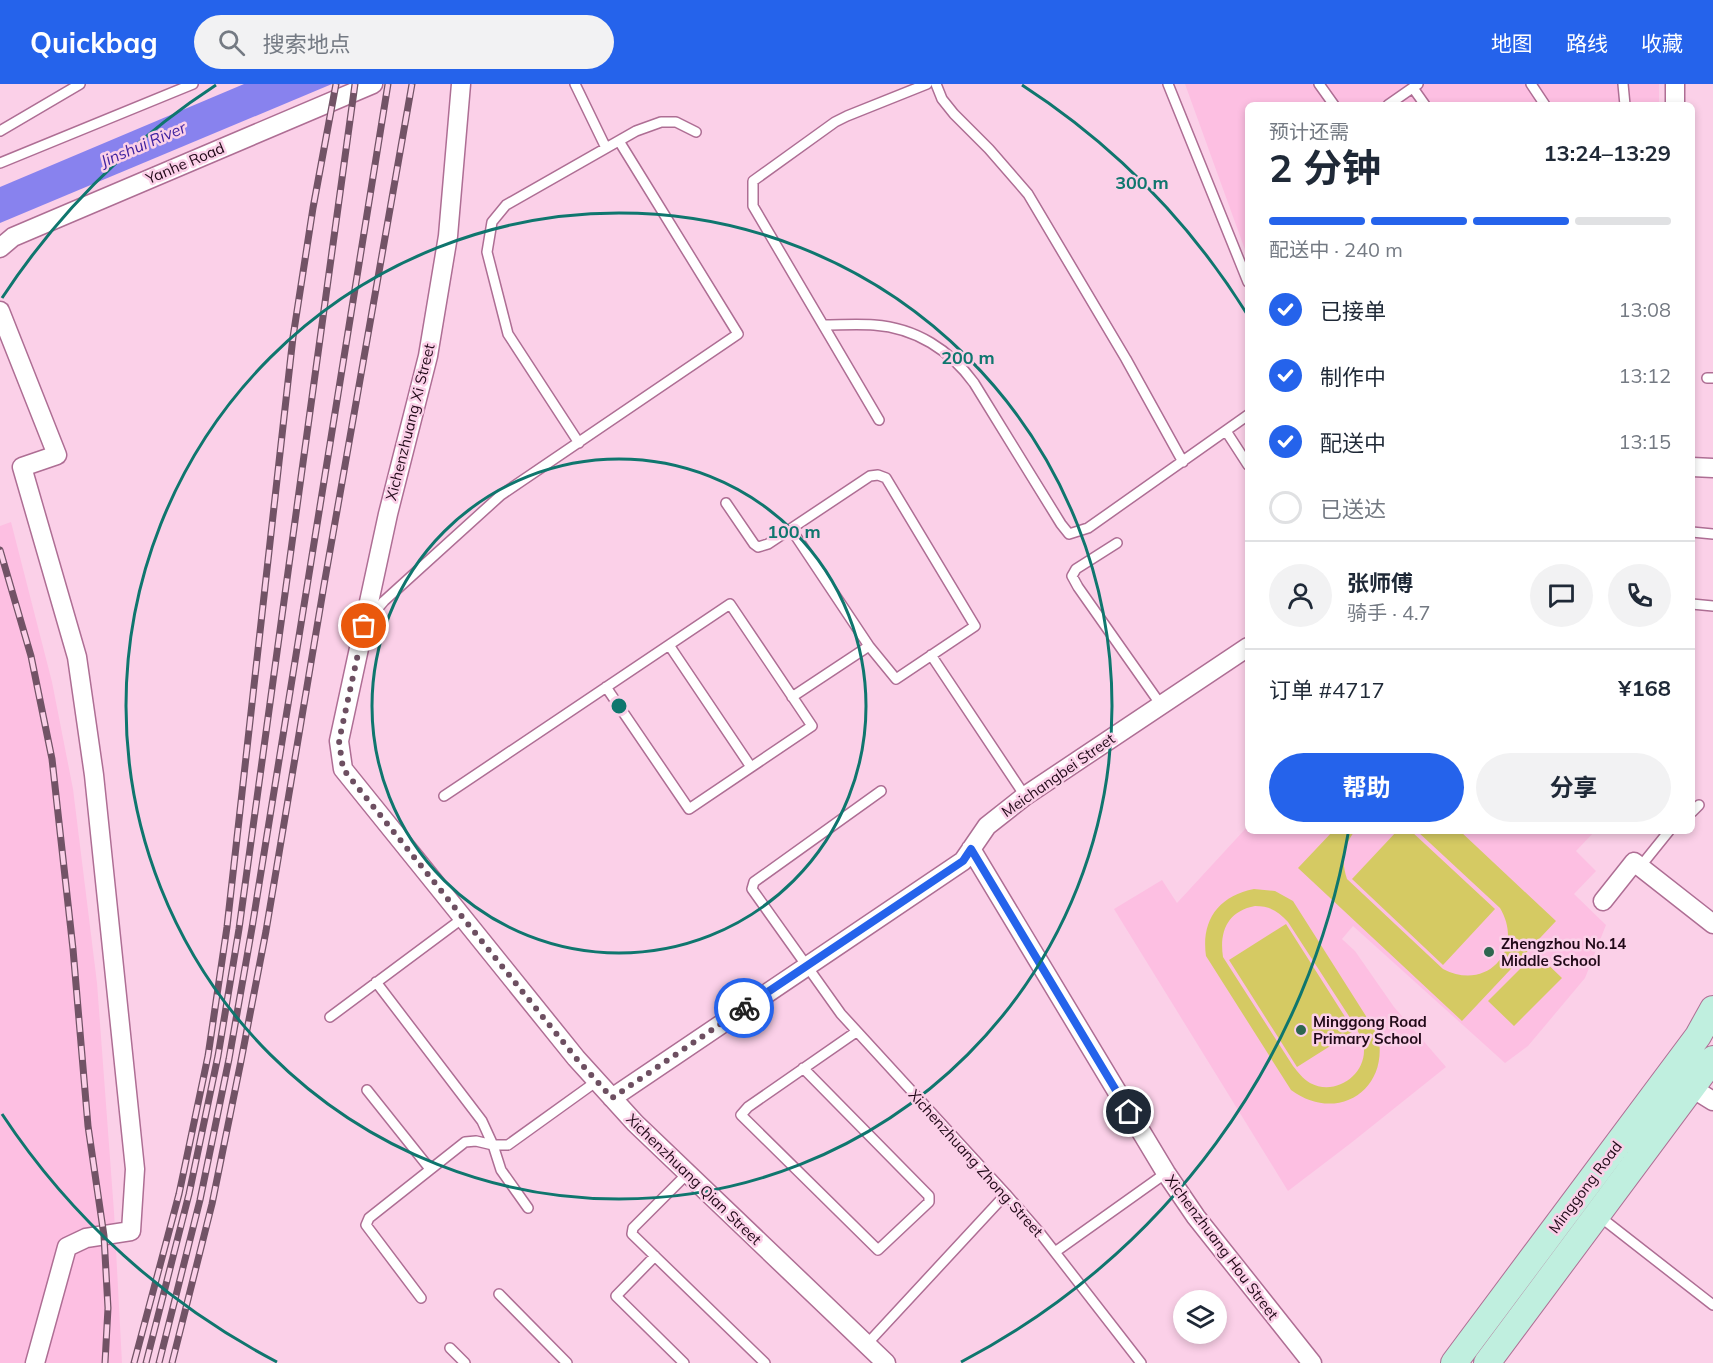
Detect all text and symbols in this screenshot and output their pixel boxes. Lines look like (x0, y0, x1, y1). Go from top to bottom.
search box (194, 15, 614, 69)
text: Quickbag (30, 25, 158, 60)
icon: search (215, 26, 248, 59)
text: 搜索地点 (263, 30, 351, 58)
text: 地图 (1491, 30, 1533, 56)
text: 路线 (1566, 30, 1608, 56)
text: 收藏 (1641, 30, 1683, 56)
water label: Jinshui River (95, 117, 190, 172)
text: 预计还需 (1269, 119, 1349, 144)
street label: Yanhe Road (142, 138, 227, 188)
text: 13:24–13:29 (1543, 139, 1671, 167)
text: 2 分钟 (1269, 143, 1381, 192)
text: 300 m (1115, 171, 1169, 194)
text: 配送中 · 240 m (1269, 237, 1403, 262)
icon: check (1269, 293, 1302, 326)
text: 已接单 (1320, 297, 1386, 325)
text: 13:08 (1618, 297, 1671, 322)
street label: Xichenzhuang Xi Street (381, 341, 439, 503)
text: 200 m (941, 346, 995, 369)
icon: check (1269, 359, 1302, 392)
text: 制作中 (1320, 363, 1386, 391)
text: 13:12 (1618, 363, 1671, 388)
icon: check (1269, 425, 1302, 458)
text: 配送中 (1320, 429, 1386, 457)
text: 13:15 (1618, 429, 1671, 454)
text: 已送达 (1320, 495, 1386, 523)
text: 100 m (767, 520, 821, 543)
button: person (1269, 564, 1332, 627)
button: chat (1530, 564, 1593, 627)
button: phone (1608, 564, 1671, 627)
text: 张师傅 (1347, 569, 1413, 597)
pin (338, 600, 389, 651)
text: 骑手 · 4.7 (1347, 600, 1431, 625)
icon: bag (347, 609, 380, 642)
text: ¥168 (1618, 674, 1671, 702)
text: 订单 #4717 (1269, 676, 1385, 704)
centre of rings (609, 696, 629, 716)
street label: Meichangbei Street (998, 729, 1118, 821)
button: 帮助 (1269, 753, 1464, 822)
button: 分享 (1476, 753, 1671, 822)
place label: Zhengzhou No.14 Middle School (1501, 934, 1626, 970)
marker: Zhengzhou No.14 Middle School (1482, 945, 1496, 959)
courier (714, 978, 774, 1038)
icon: bike (728, 992, 761, 1025)
place label: Minggong Road Primary School (1313, 1012, 1427, 1048)
marker: Minggong Road Primary School (1294, 1023, 1308, 1037)
street label: Xichenzhuang Zhong Street (905, 1085, 1047, 1241)
pin (1103, 1086, 1154, 1137)
icon: home (1112, 1095, 1145, 1128)
street label: Xichenzhuang Qian Street (622, 1109, 766, 1249)
street label: Minggong Road (1544, 1137, 1626, 1237)
street label: Xichenzhuang Hou Street (1161, 1171, 1283, 1323)
map controls (1173, 1290, 1227, 1344)
button: layers (1173, 1290, 1227, 1344)

